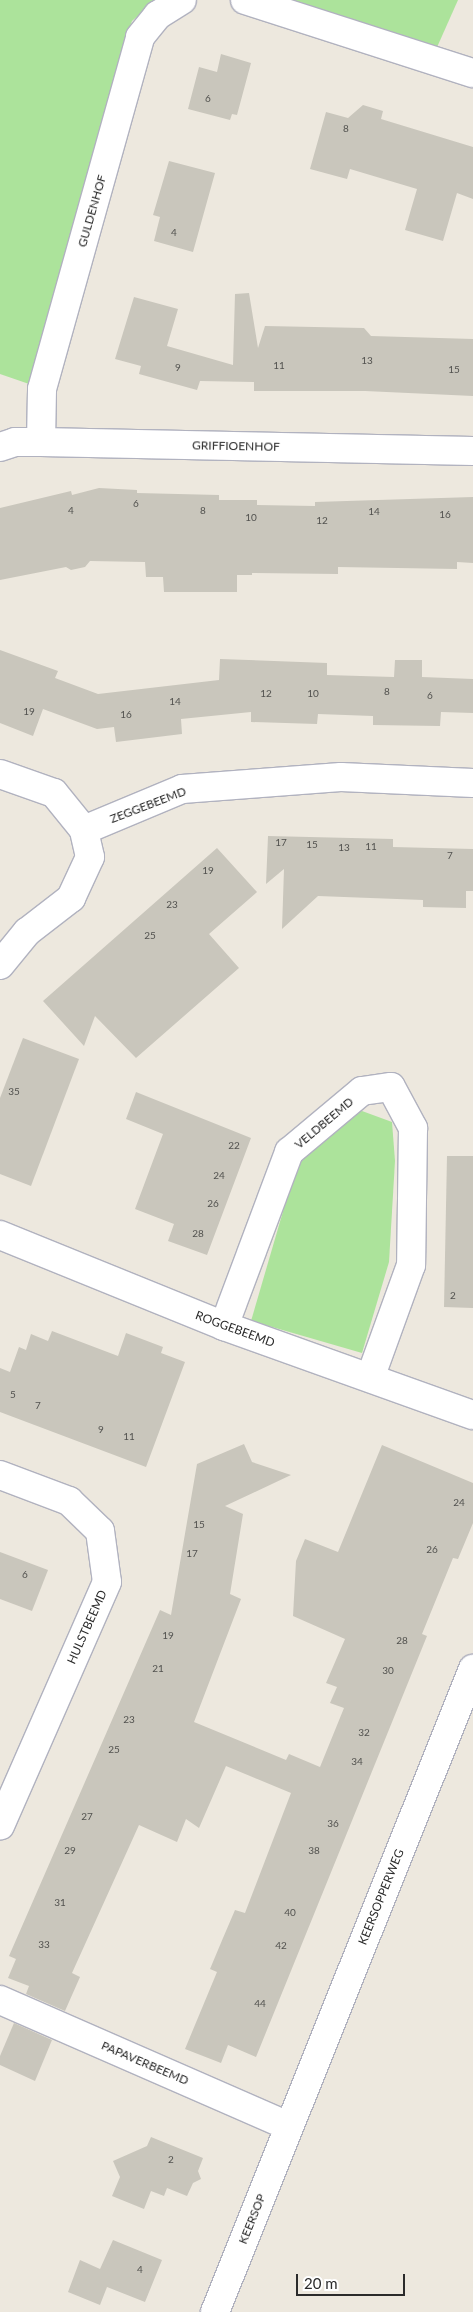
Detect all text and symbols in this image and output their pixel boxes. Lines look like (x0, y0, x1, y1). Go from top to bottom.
house number: 6 (205, 93, 211, 105)
house number: 8 (343, 123, 349, 135)
street label: GULDENHOF (75, 173, 109, 249)
house number: 4 (171, 227, 177, 239)
house number: 13 (361, 355, 373, 367)
house number: 11 (273, 360, 285, 372)
house number: 9 (175, 362, 181, 374)
house number: 15 (448, 364, 460, 376)
street label: GRIFFIOENHOF (192, 438, 280, 454)
house number: 6 (133, 498, 139, 510)
house number: 4 (68, 505, 74, 517)
house number: 8 (200, 505, 206, 517)
house number: 14 (368, 506, 380, 518)
house number: 16 (439, 509, 451, 521)
house number: 10 (245, 512, 257, 524)
house number: 12 (316, 515, 328, 527)
house number: 8 (384, 686, 390, 698)
house number: 12 (260, 688, 272, 700)
house number: 10 (307, 688, 319, 700)
house number: 6 (427, 690, 433, 702)
house number: 14 (169, 696, 181, 708)
house number: 19 (23, 706, 35, 718)
house number: 16 (120, 709, 132, 721)
street label: ZEGGEBEEMD (108, 784, 188, 826)
house number: 17 (275, 837, 287, 849)
house number: 15 (306, 839, 318, 851)
house number: 11 (365, 841, 377, 853)
house number: 13 (338, 842, 350, 854)
house number: 7 (447, 850, 453, 862)
house number: 19 (202, 865, 214, 877)
house number: 23 (166, 899, 178, 911)
house number: 25 (144, 930, 156, 942)
house number: 35 (8, 1086, 20, 1098)
street label: VELDBEEMD (292, 1094, 356, 1152)
house number: 22 (228, 1140, 240, 1152)
house number: 24 (213, 1170, 225, 1182)
house number: 26 (207, 1198, 219, 1210)
house number: 28 (192, 1228, 204, 1240)
house number: 2 (450, 1290, 456, 1302)
street label: ROGGEBEEMD (193, 1308, 277, 1350)
house number: 5 (10, 1389, 16, 1401)
house number: 7 (35, 1400, 41, 1412)
house number: 9 (98, 1424, 104, 1436)
house number: 11 (123, 1431, 135, 1443)
house number: 24 (453, 1497, 465, 1509)
house number: 15 (193, 1519, 205, 1531)
house number: 26 (426, 1544, 438, 1556)
house number: 17 (186, 1548, 198, 1560)
house number: 6 (22, 1569, 28, 1581)
street label: HULSTBEEMD (64, 1588, 110, 1666)
house number: 19 (162, 1630, 174, 1642)
house number: 28 (396, 1635, 408, 1647)
house number: 21 (152, 1663, 164, 1675)
house number: 30 (382, 1665, 394, 1677)
house number: 23 (123, 1714, 135, 1726)
house number: 32 (358, 1727, 370, 1739)
house number: 25 (108, 1744, 120, 1756)
house number: 34 (351, 1756, 363, 1768)
house number: 27 (81, 1811, 93, 1823)
house number: 36 (327, 1818, 339, 1830)
house number: 29 (64, 1845, 76, 1857)
house number: 38 (308, 1845, 320, 1857)
street label: KEERSOPPERWEG (355, 1847, 407, 1947)
house number: 31 (54, 1897, 66, 1909)
house number: 40 (284, 1907, 296, 1919)
house number: 33 (38, 1939, 50, 1951)
house number: 42 (275, 1940, 287, 1952)
house number: 44 (254, 1998, 266, 2010)
street label: PAPAVERBEEMD (99, 2038, 191, 2088)
house number: 2 (168, 2154, 174, 2166)
street label: KEERSOP (235, 2192, 269, 2246)
house number: 4 (137, 2264, 143, 2276)
scale bar (298, 2264, 407, 2296)
text: 20 m (304, 2274, 338, 2292)

